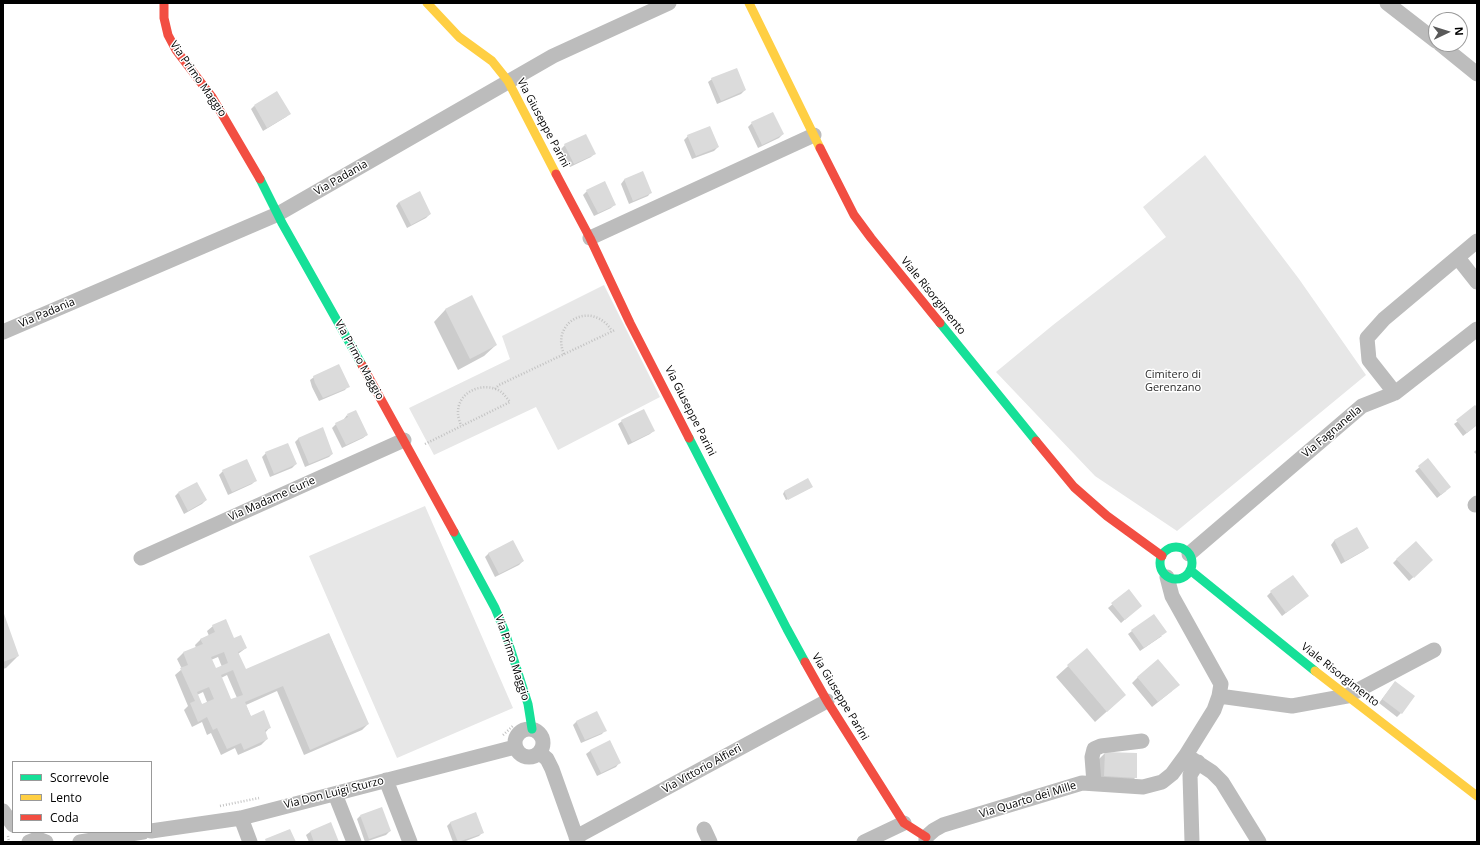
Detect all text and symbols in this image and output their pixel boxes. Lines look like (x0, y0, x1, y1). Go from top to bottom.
north arrow (1428, 12, 1468, 52)
text: N (1452, 26, 1467, 36)
street label: Via Primo Maggio (167, 39, 229, 119)
street label: Via Giuseppe Parini (514, 76, 572, 170)
street label: Via Padania (312, 157, 370, 199)
street label: Viale Risorgimento (898, 255, 968, 337)
street label: Via Padania (17, 295, 77, 331)
street label: Via Primo Maggio (332, 318, 386, 402)
street label: Via Giuseppe Parini (662, 364, 718, 458)
park label: Cimitero di Gerenzano (1145, 368, 1201, 394)
street label: Via Fagnanella (1300, 403, 1364, 461)
street label: Via Madame Curie (227, 474, 317, 524)
street label: Via Primo Maggio (492, 614, 532, 702)
street label: Viale Risorgimento (1298, 640, 1382, 710)
street label: Via Giuseppe Parini (809, 651, 871, 743)
street label: Via Vittorio Alfieri (660, 742, 744, 796)
legend (12, 761, 152, 833)
text: Scorrevole (50, 769, 109, 786)
street label: Via Don Luigi Sturzo (283, 774, 385, 812)
street label: Via Quarto dei Mille (978, 779, 1078, 821)
text: Lento (50, 789, 82, 806)
text: Coda (50, 809, 79, 826)

